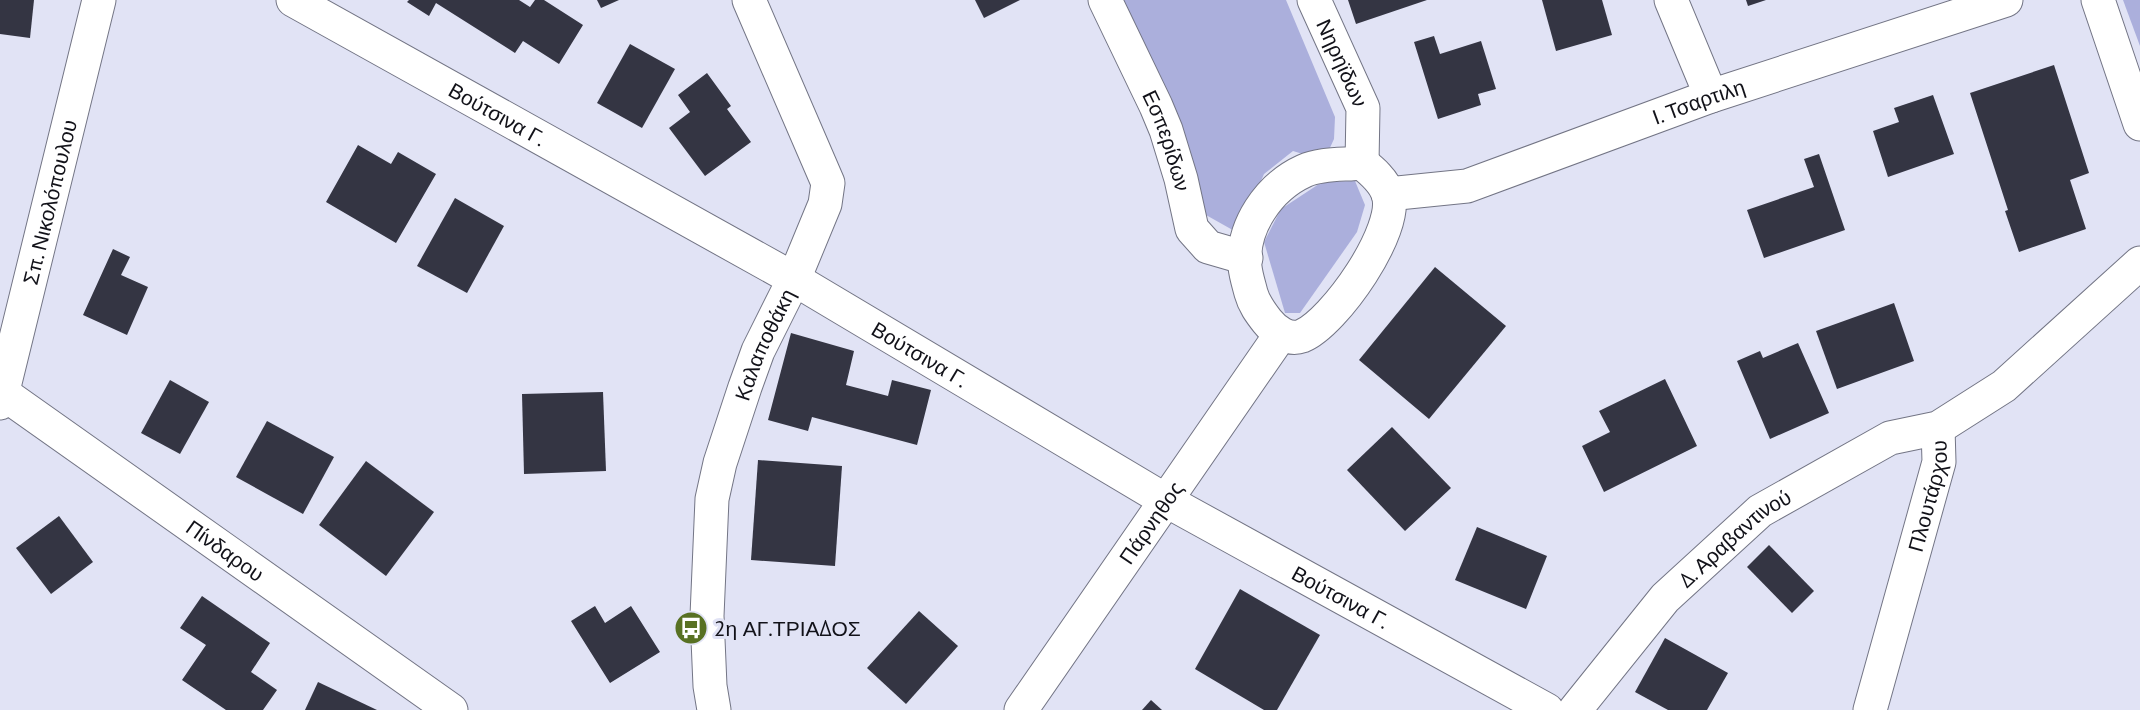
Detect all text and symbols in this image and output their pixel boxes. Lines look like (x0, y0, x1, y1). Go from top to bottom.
street label: Νηρηϊδων (1311, 15, 1374, 111)
street label: Ι. Τσαρτιλη (1648, 72, 1748, 130)
street label: Βούτσινα Γ. (444, 76, 551, 152)
street label: Εσπερίδων (1137, 85, 1197, 194)
street label: Σπ. Νικολόπουλου (16, 117, 83, 287)
street label: Καλαποθάκη (728, 284, 801, 404)
street label: Βούτσινα Γ. (867, 315, 973, 393)
street label: Πλουτάρχου (1901, 440, 1953, 555)
street label: Πάρνηθος (1113, 476, 1189, 569)
street label: Δ. Αραβαντινού (1672, 483, 1796, 593)
street label: Πίνδαρου (181, 514, 270, 587)
street label: Βούτσινα Γ. (1287, 559, 1394, 634)
bus stop icon: 2η ΑΓ.ΤΡΙΑΔΟΣ (673, 610, 709, 646)
place label: 2η ΑΓ.ΤΡΙΑΔΟΣ (714, 615, 861, 642)

